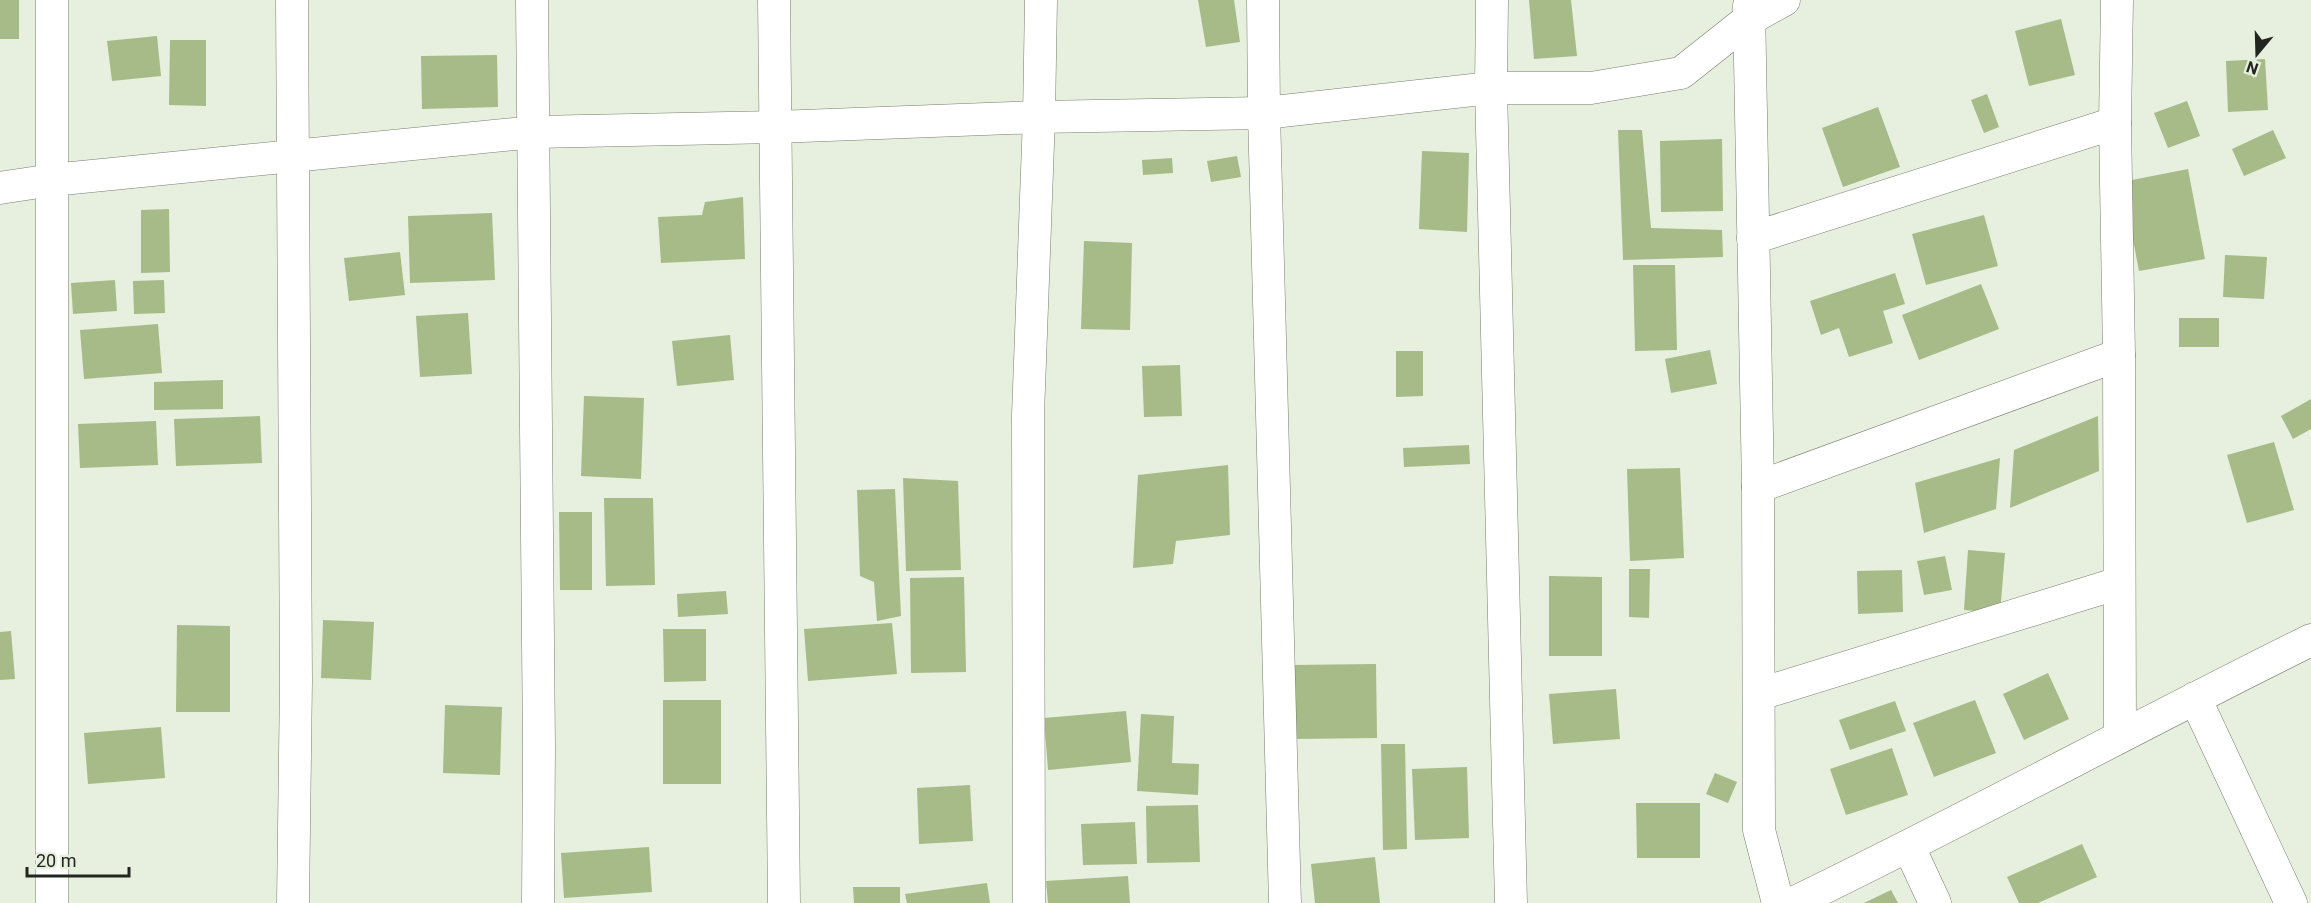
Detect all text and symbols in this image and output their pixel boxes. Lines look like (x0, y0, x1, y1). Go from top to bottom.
north arrow (2227, 24, 2287, 84)
text: N (2244, 57, 2261, 79)
scale bar (27, 840, 129, 878)
text: 20 m (36, 850, 76, 871)

